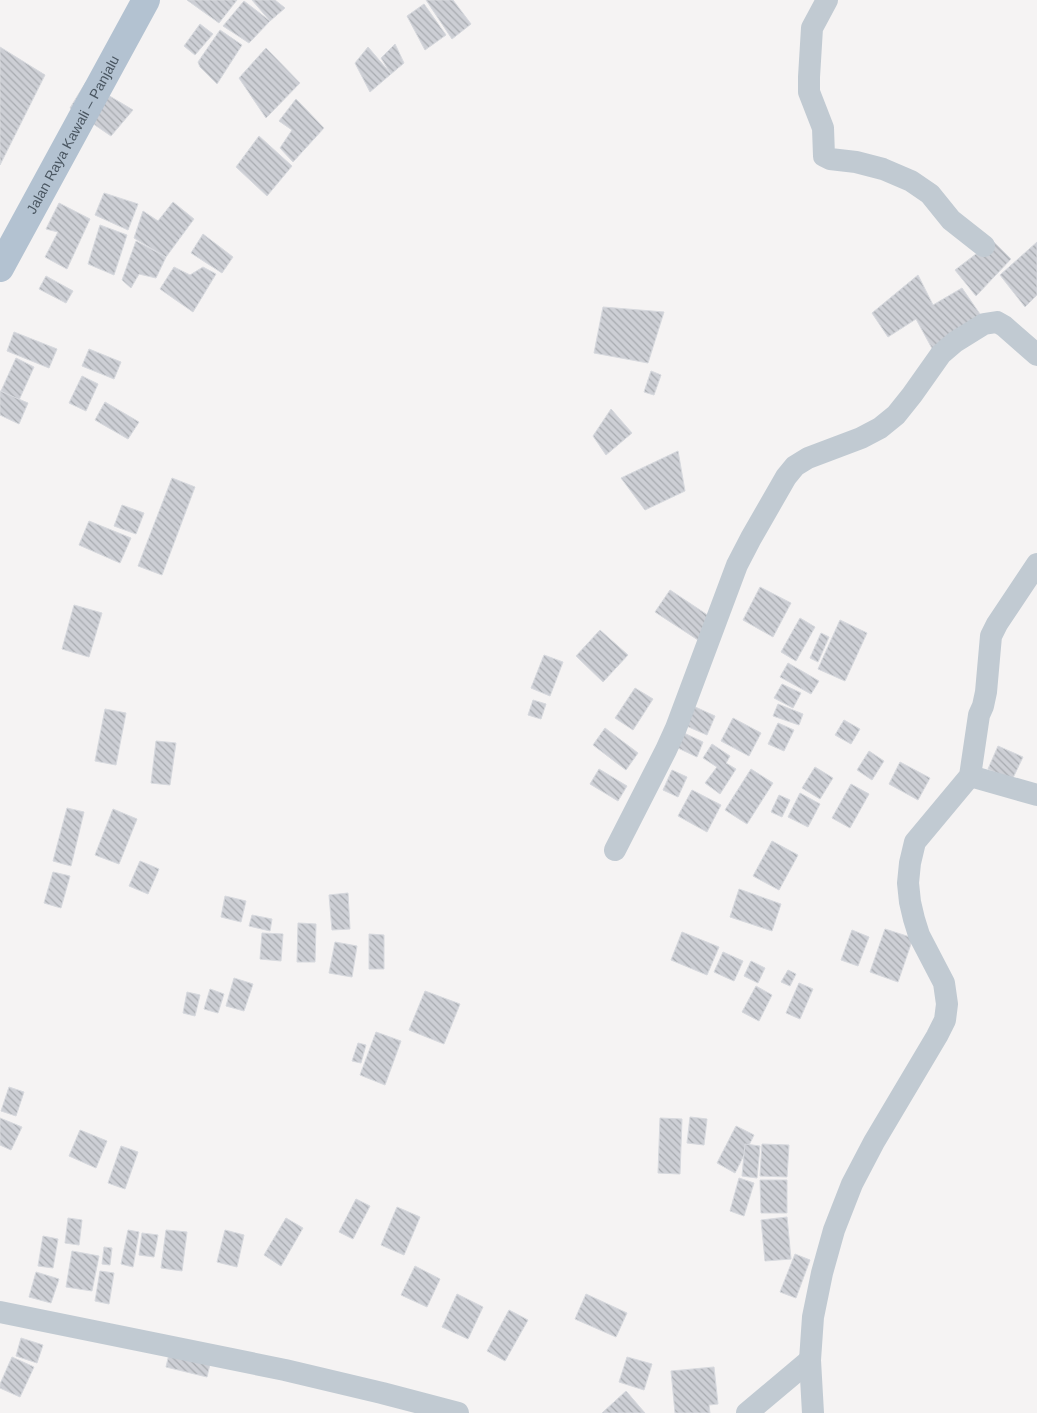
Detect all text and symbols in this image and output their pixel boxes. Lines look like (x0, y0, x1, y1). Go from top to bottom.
street label: Jalan Raya Kawali – Panjalu (23, 53, 122, 216)

